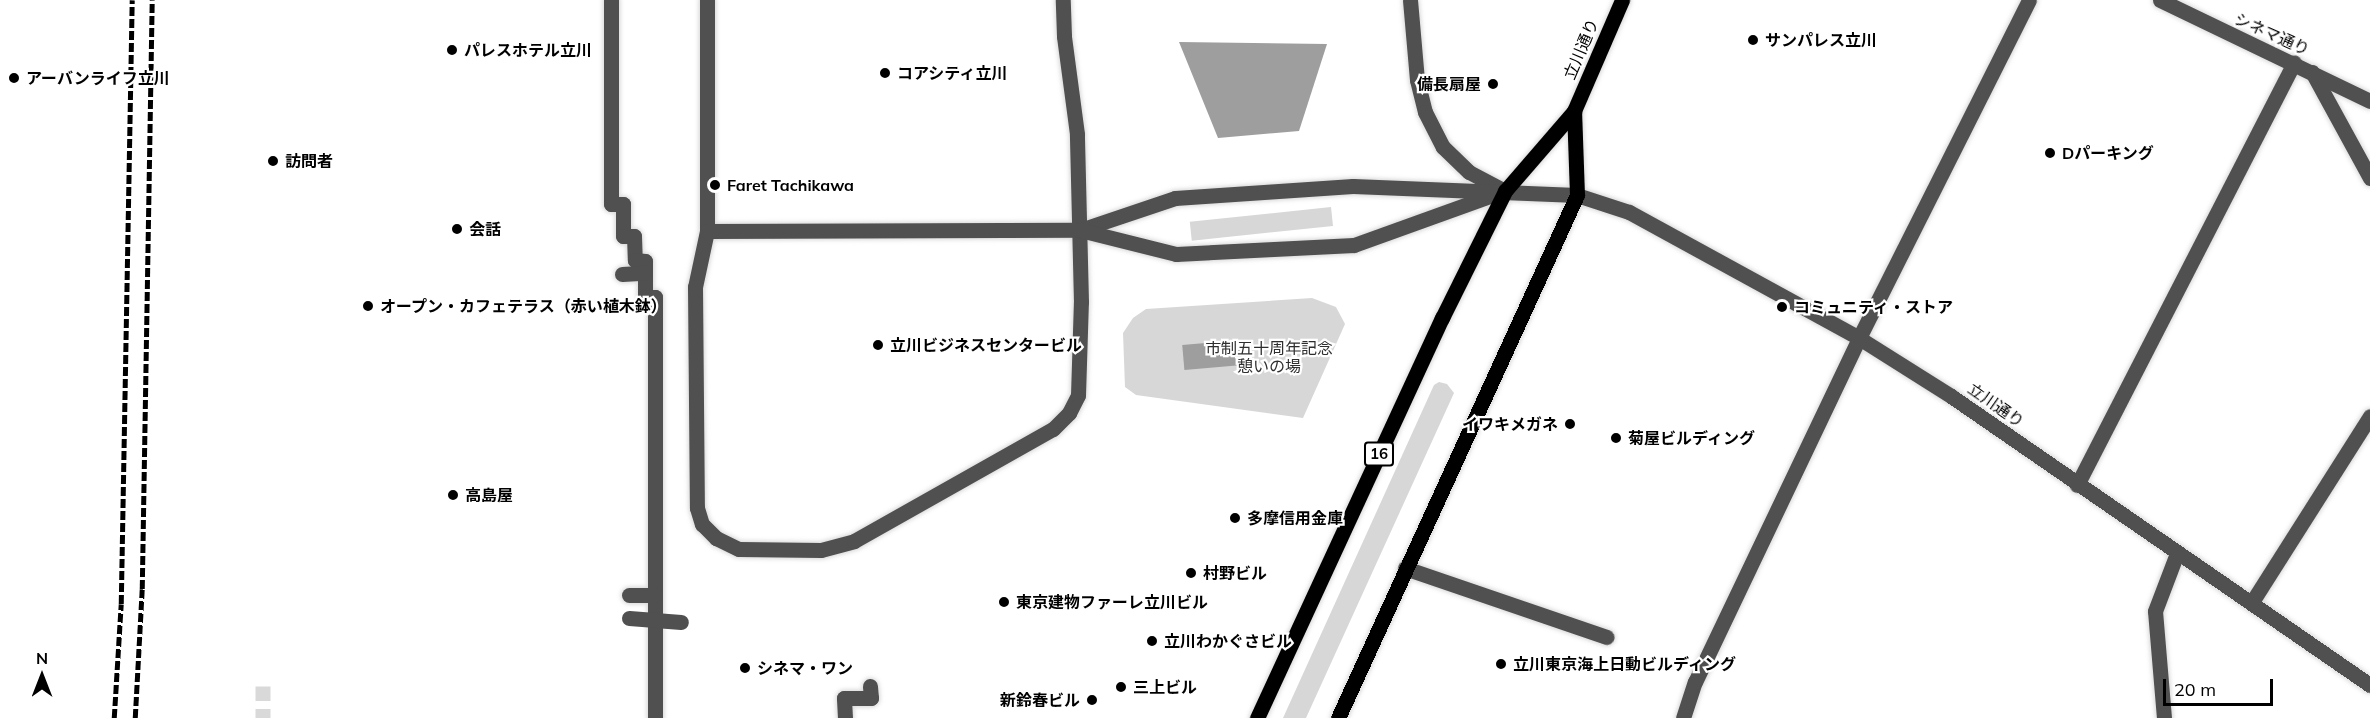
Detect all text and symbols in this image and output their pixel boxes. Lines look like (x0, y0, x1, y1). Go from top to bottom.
street label: シネマ通り (2232, 9, 2312, 59)
street label: 立川通り (1560, 16, 1602, 82)
place label: サンパレス立川 (1765, 30, 1877, 50)
marker: サンパレス立川 (1746, 33, 1760, 47)
place label: パレスホテル立川 (464, 40, 592, 60)
marker: パレスホテル立川 (445, 43, 459, 57)
place label: コアシティ立川 (897, 63, 1009, 83)
marker: コアシティ立川 (878, 66, 892, 80)
place label: アーバンライフ立川 (26, 68, 169, 88)
marker: アーバンライフ立川 (7, 71, 21, 85)
place label: 備長扇屋 (1417, 74, 1481, 94)
marker: 備長扇屋 (1486, 77, 1500, 91)
place label: Dパーキング (2062, 143, 2154, 163)
marker: Dパーキング (2043, 146, 2057, 160)
place label: 訪問者 (285, 151, 333, 171)
marker: 訪問者 (266, 154, 280, 168)
place label: Faret Tachikawa (727, 175, 854, 195)
marker: Faret Tachikawa (708, 178, 722, 192)
place label: 会話 (469, 219, 501, 239)
marker: 会話 (450, 222, 464, 236)
place label: オープン・カフェテラス（赤い植木鉢） (380, 296, 668, 316)
place label: コミュニティ・ストア (1794, 297, 1954, 317)
marker: オープン・カフェテラス（赤い植木鉢） (361, 299, 375, 313)
marker: コミュニティ・ストア (1775, 300, 1789, 314)
place label: 立川ビジネスセンタービル (890, 335, 1082, 355)
marker: 立川ビジネスセンタービル (871, 338, 885, 352)
park label: 市制五十周年記念 憩いの場 (1205, 338, 1333, 376)
street label: 立川通り (1964, 379, 2028, 431)
place label: イワキメガネ (1462, 414, 1558, 434)
marker: イワキメガネ (1563, 417, 1577, 431)
place label: 菊屋ビルディング (1628, 428, 1756, 448)
marker: 菊屋ビルディング (1609, 431, 1623, 445)
road number: 16 (1364, 442, 1394, 466)
place label: 高島屋 (465, 485, 513, 505)
marker: 高島屋 (446, 488, 460, 502)
place label: 多摩信用金庫 (1247, 508, 1343, 528)
marker: 多摩信用金庫 (1228, 511, 1242, 525)
place label: 村野ビル (1203, 563, 1267, 583)
marker: 村野ビル (1184, 566, 1198, 580)
place label: 東京建物ファーレ立川ビル (1016, 592, 1208, 612)
marker: 東京建物ファーレ立川ビル (997, 595, 1011, 609)
place label: 立川わかぐさビル (1164, 631, 1292, 651)
marker: 立川わかぐさビル (1145, 634, 1159, 648)
north arrow (12, 646, 72, 706)
text: N (36, 648, 48, 668)
place label: 立川東京海上日動ビルディング (1513, 654, 1737, 674)
marker: 立川東京海上日動ビルディング (1494, 657, 1508, 671)
place label: シネマ・ワン (757, 658, 853, 678)
marker: シネマ・ワン (738, 661, 752, 675)
scale bar (2166, 667, 2276, 705)
place label: 三上ビル (1133, 677, 1197, 697)
text: 20 m (2174, 678, 2216, 701)
marker: 三上ビル (1114, 680, 1128, 694)
place label: 新鈴春ビル (1000, 690, 1080, 710)
marker: 新鈴春ビル (1085, 693, 1099, 707)

